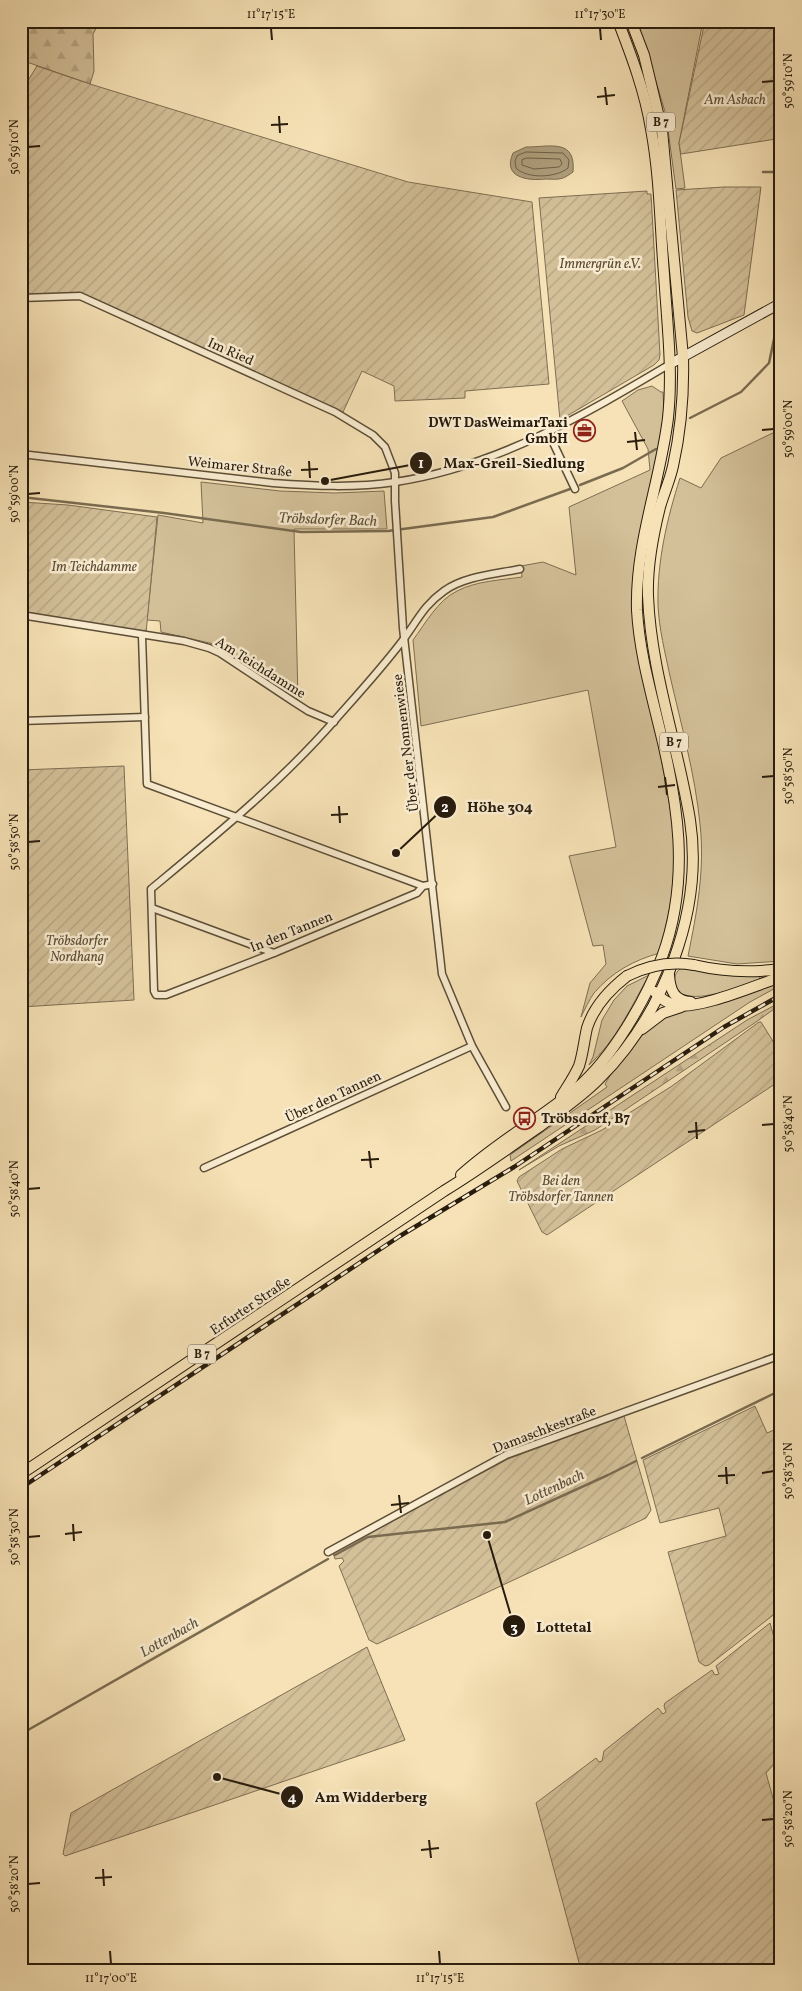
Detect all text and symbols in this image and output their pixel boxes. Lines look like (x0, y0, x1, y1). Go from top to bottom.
text: 11°17'15"E (247, 7, 295, 23)
text: 11°17'30"E (575, 7, 625, 23)
text: 50°59'10"N (781, 53, 797, 109)
park label: Am Asbach (703, 91, 766, 110)
road number: B 7 (647, 112, 675, 132)
text: 50°59'10"N (7, 119, 23, 175)
park label: Immergrün e.V. (559, 255, 641, 274)
street label: Im Ried (204, 334, 256, 371)
text: 50°59'00"N (781, 400, 797, 458)
place label: DWT DasWeimarTaxi GmbH (428, 414, 568, 449)
office icon: DWT DasWeimarTaxi GmbH (572, 418, 596, 442)
callout: Max-Greil-Siedlung (408, 448, 595, 478)
street label: Weimarer Straße (187, 453, 293, 482)
text: 1 (418, 454, 424, 475)
text: Max-Greil-Siedlung (443, 454, 585, 475)
text: 50°59'00"N (7, 465, 23, 523)
water label: Tröbsdorfer Bach (278, 508, 378, 533)
park label: Im Teichdamme (51, 558, 137, 577)
street label: Am Teichdamme (211, 633, 309, 704)
street label: Über der Nonnenwiese (389, 672, 424, 813)
road number: B 7 (660, 732, 688, 752)
text: 50°58'50"N (781, 748, 797, 804)
callout: Höhe 304 (432, 792, 543, 822)
text: 2 (441, 798, 449, 819)
text: Höhe 304 (467, 798, 533, 819)
text: 50°58'50"N (7, 814, 23, 870)
street label: In den Tannen (247, 907, 336, 958)
park label: Tröbsdorfer Nordhang (46, 932, 109, 967)
street label: Über den Tannen (283, 1067, 385, 1128)
text: 50°58'40"N (781, 1095, 797, 1153)
bus stop icon: Tröbsdorf, B7 (513, 1106, 537, 1130)
place label: Tröbsdorf, B7 (541, 1110, 631, 1129)
text: 50°58'40"N (7, 1160, 23, 1218)
park label: Bei den Tröbsdorfer Tannen (508, 1172, 614, 1207)
street label: Erfurter Straße (207, 1272, 295, 1340)
road number: B 7 (188, 1345, 216, 1364)
street label: Damaschkestraße (490, 1402, 599, 1459)
text: 50°58'30"N (781, 1442, 797, 1500)
water label: Lottenbach (521, 1465, 588, 1511)
text: 50°58'30"N (7, 1508, 23, 1566)
callout: Lottetal (502, 1611, 602, 1641)
water label: Lottenbach (137, 1613, 203, 1663)
text: 3 (510, 1618, 518, 1639)
text: Lottetal (536, 1618, 592, 1639)
callout: Am Widderberg (280, 1782, 437, 1812)
text: 4 (287, 1788, 297, 1809)
text: Am Widderberg (315, 1788, 427, 1809)
text: 50°58'20"N (781, 1790, 797, 1848)
text: 50°58'20"N (7, 1855, 23, 1913)
text: 11°17'00"E (85, 1971, 137, 1987)
text: 11°17'15"E (416, 1971, 464, 1987)

